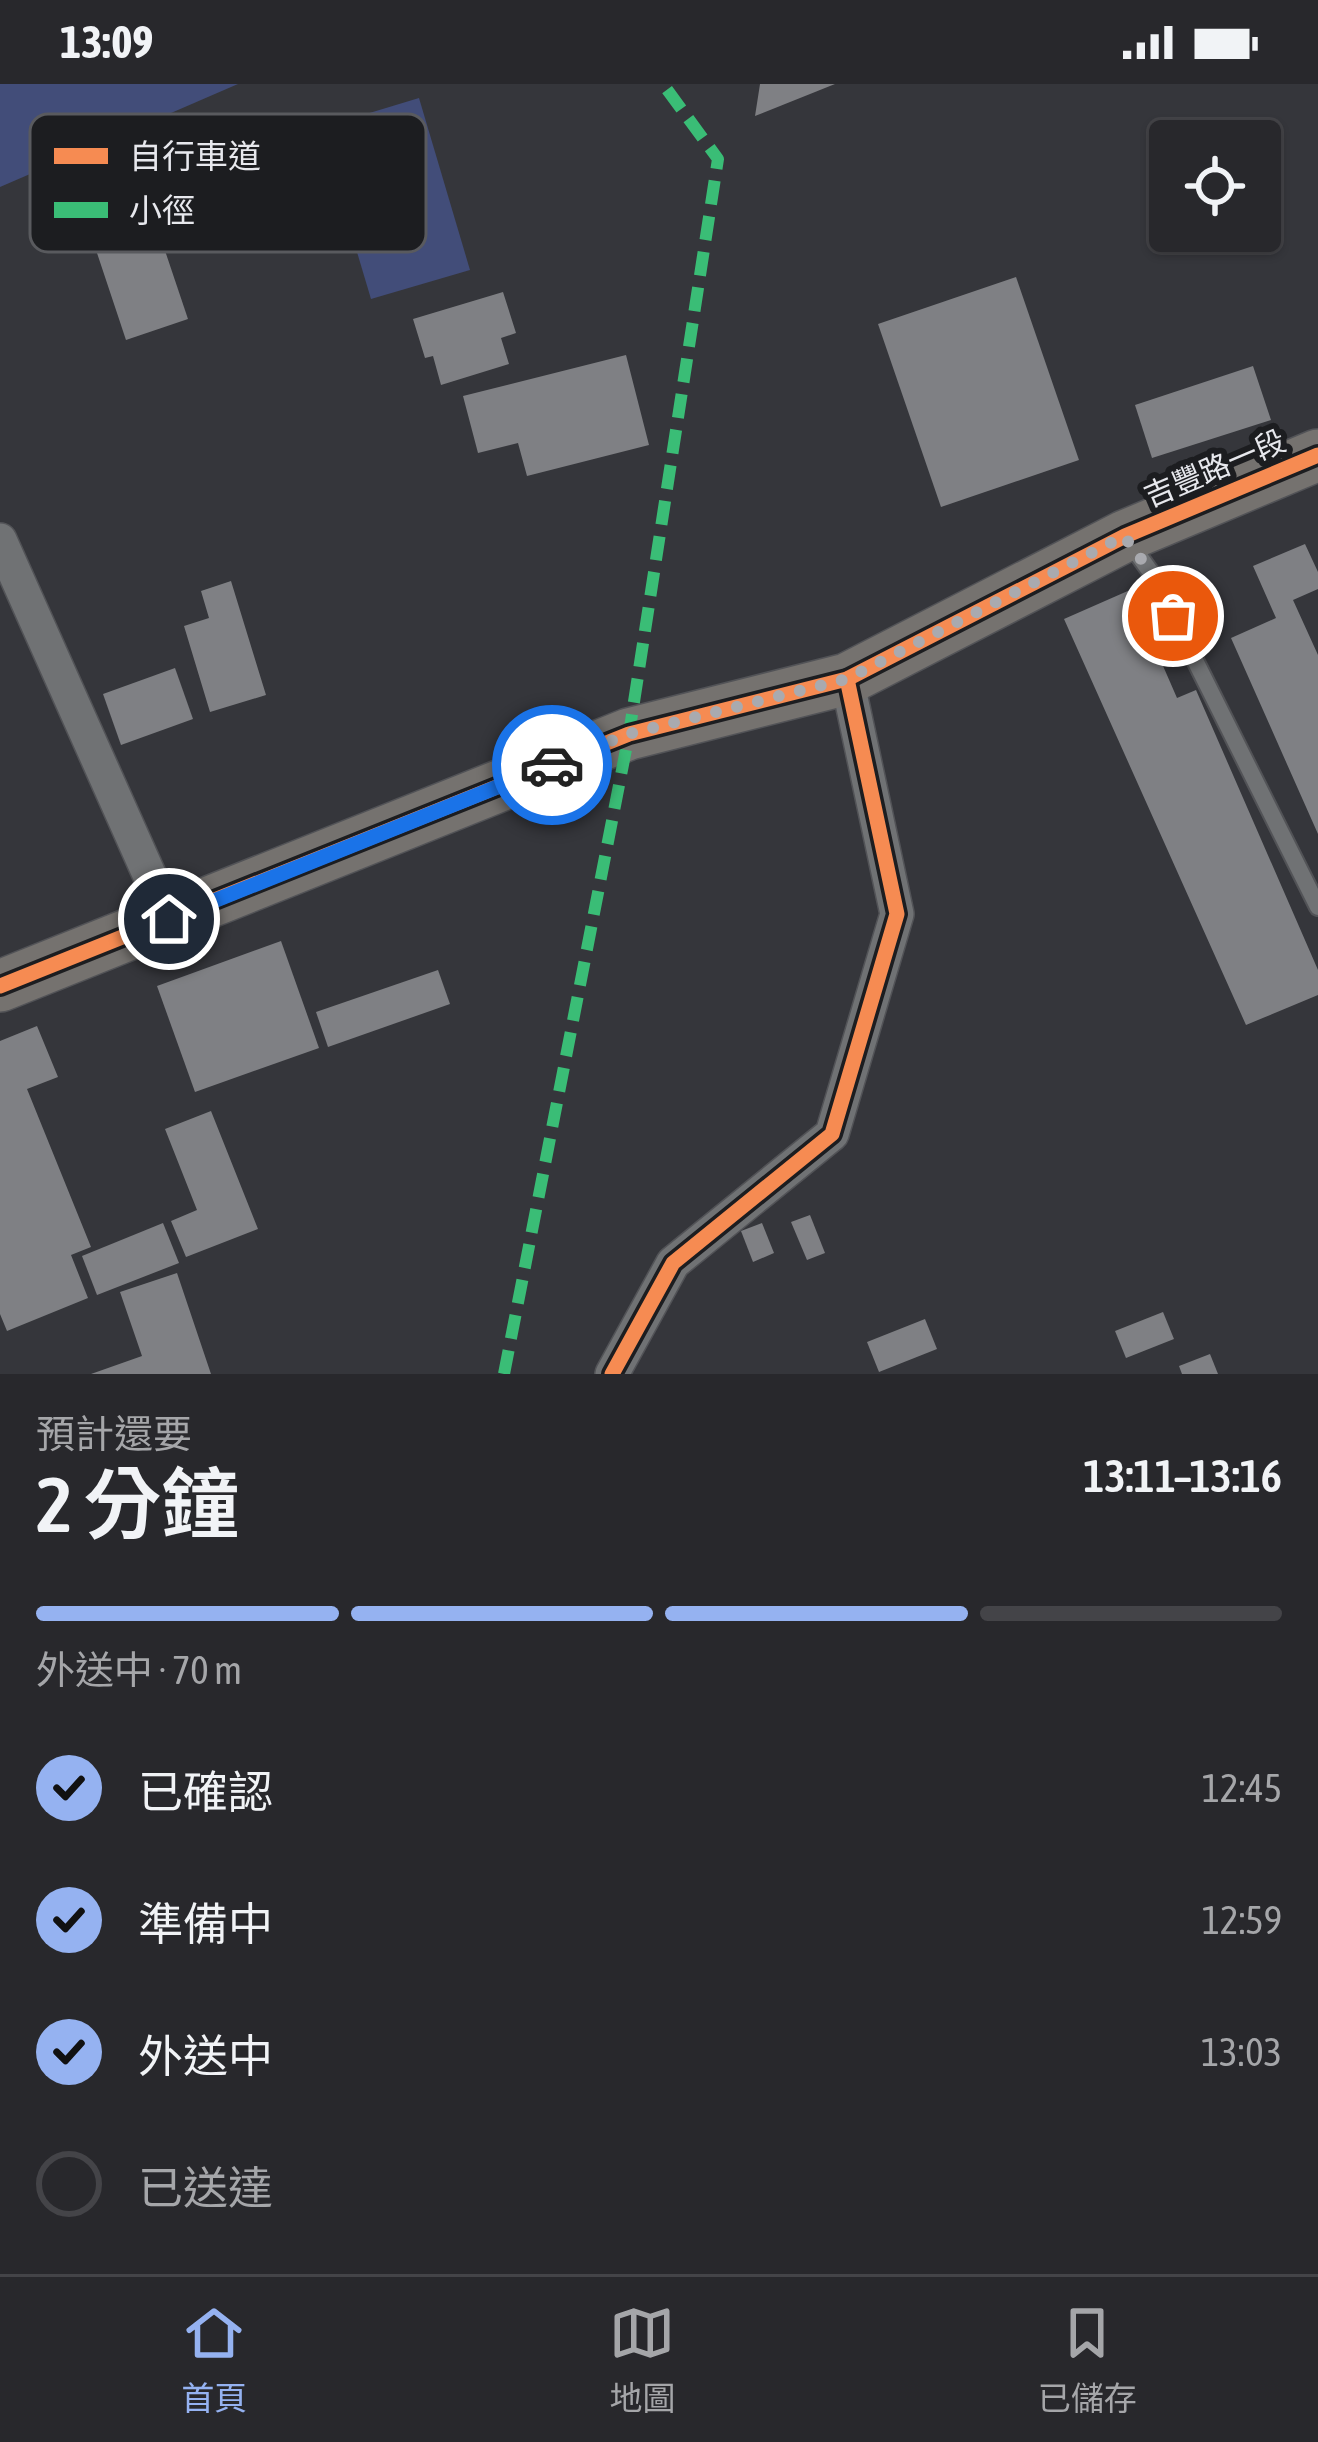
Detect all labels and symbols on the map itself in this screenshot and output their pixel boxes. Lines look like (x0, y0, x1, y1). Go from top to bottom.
legend (30, 114, 426, 252)
text: 自行車道 (129, 137, 261, 175)
text: 小徑 (129, 191, 195, 229)
street label: 吉豐路一段 (1139, 423, 1290, 513)
pin (1122, 565, 1224, 667)
courier (492, 705, 612, 825)
pin (118, 868, 220, 970)

